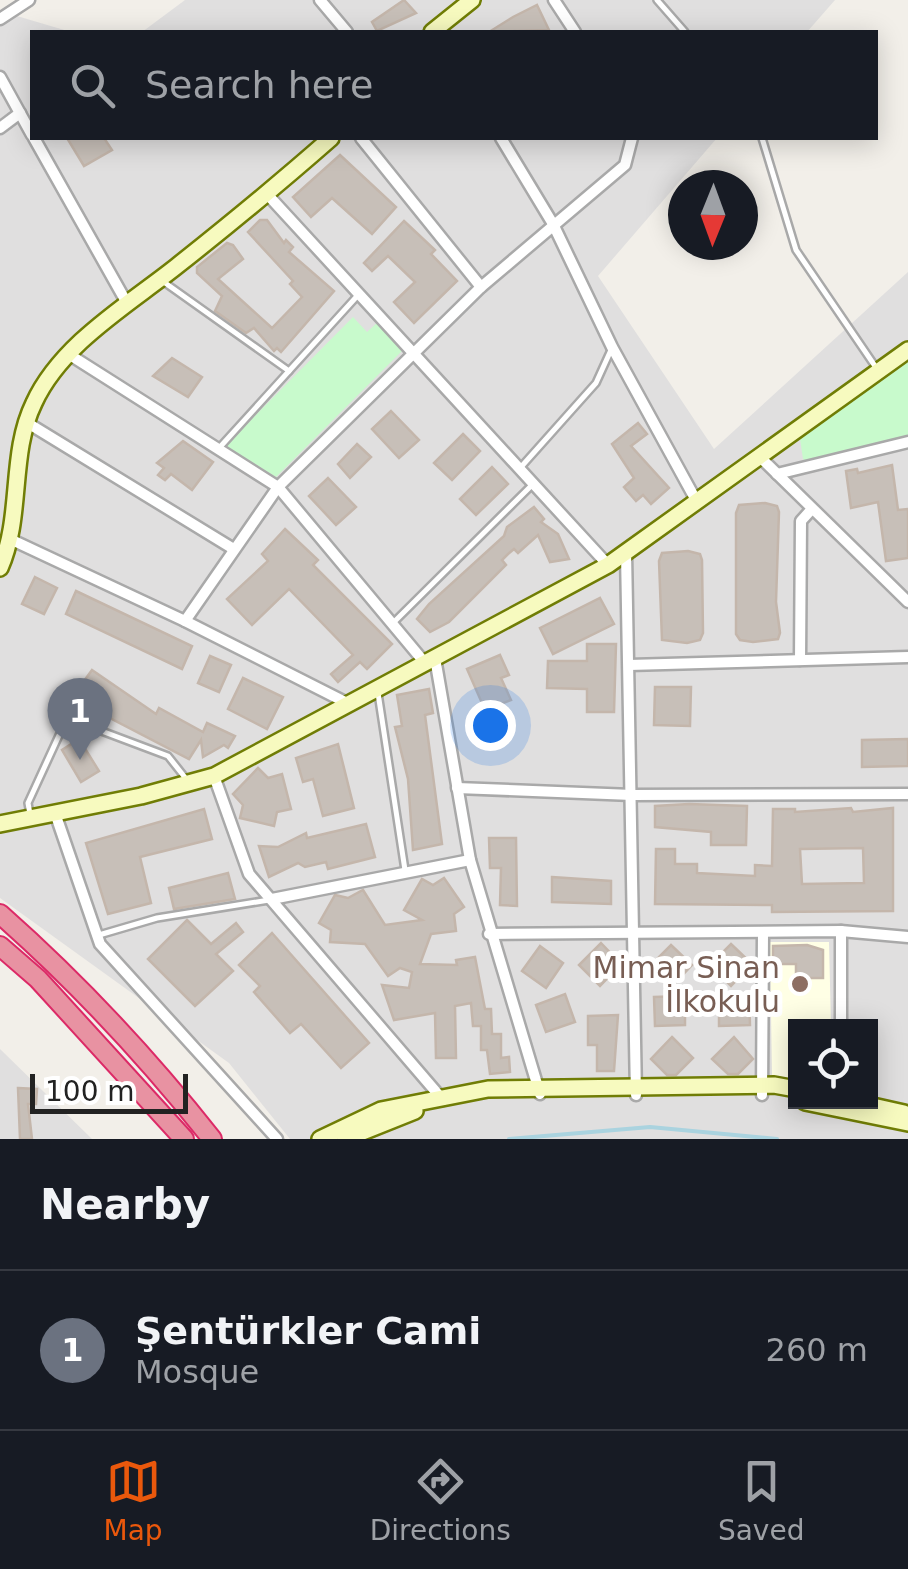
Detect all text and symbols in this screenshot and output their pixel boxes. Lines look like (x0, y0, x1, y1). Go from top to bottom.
search box (30, 30, 878, 140)
icon: search (65, 58, 120, 113)
text: Search here (145, 63, 373, 107)
north arrow (668, 170, 758, 260)
pin: 1 (48, 678, 112, 760)
your location (465, 700, 516, 751)
place label: Mimar Sinan İlkokulu (593, 950, 780, 1019)
marker: Mimar Sinan İlkokulu (789, 973, 811, 995)
map controls (788, 1019, 878, 1109)
button: locate (788, 1019, 878, 1109)
scale bar (30, 1069, 188, 1114)
text: 100 m (45, 1075, 135, 1108)
text: Nearby (40, 1180, 210, 1229)
text: Şentürkler Cami (135, 1309, 481, 1353)
text: 1 (61, 1331, 84, 1369)
text: 260 m (766, 1331, 868, 1369)
text: Mosque (135, 1353, 259, 1391)
tab: Map (104, 1454, 163, 1547)
tab: Directions (370, 1454, 511, 1547)
tab: Saved (718, 1454, 804, 1547)

